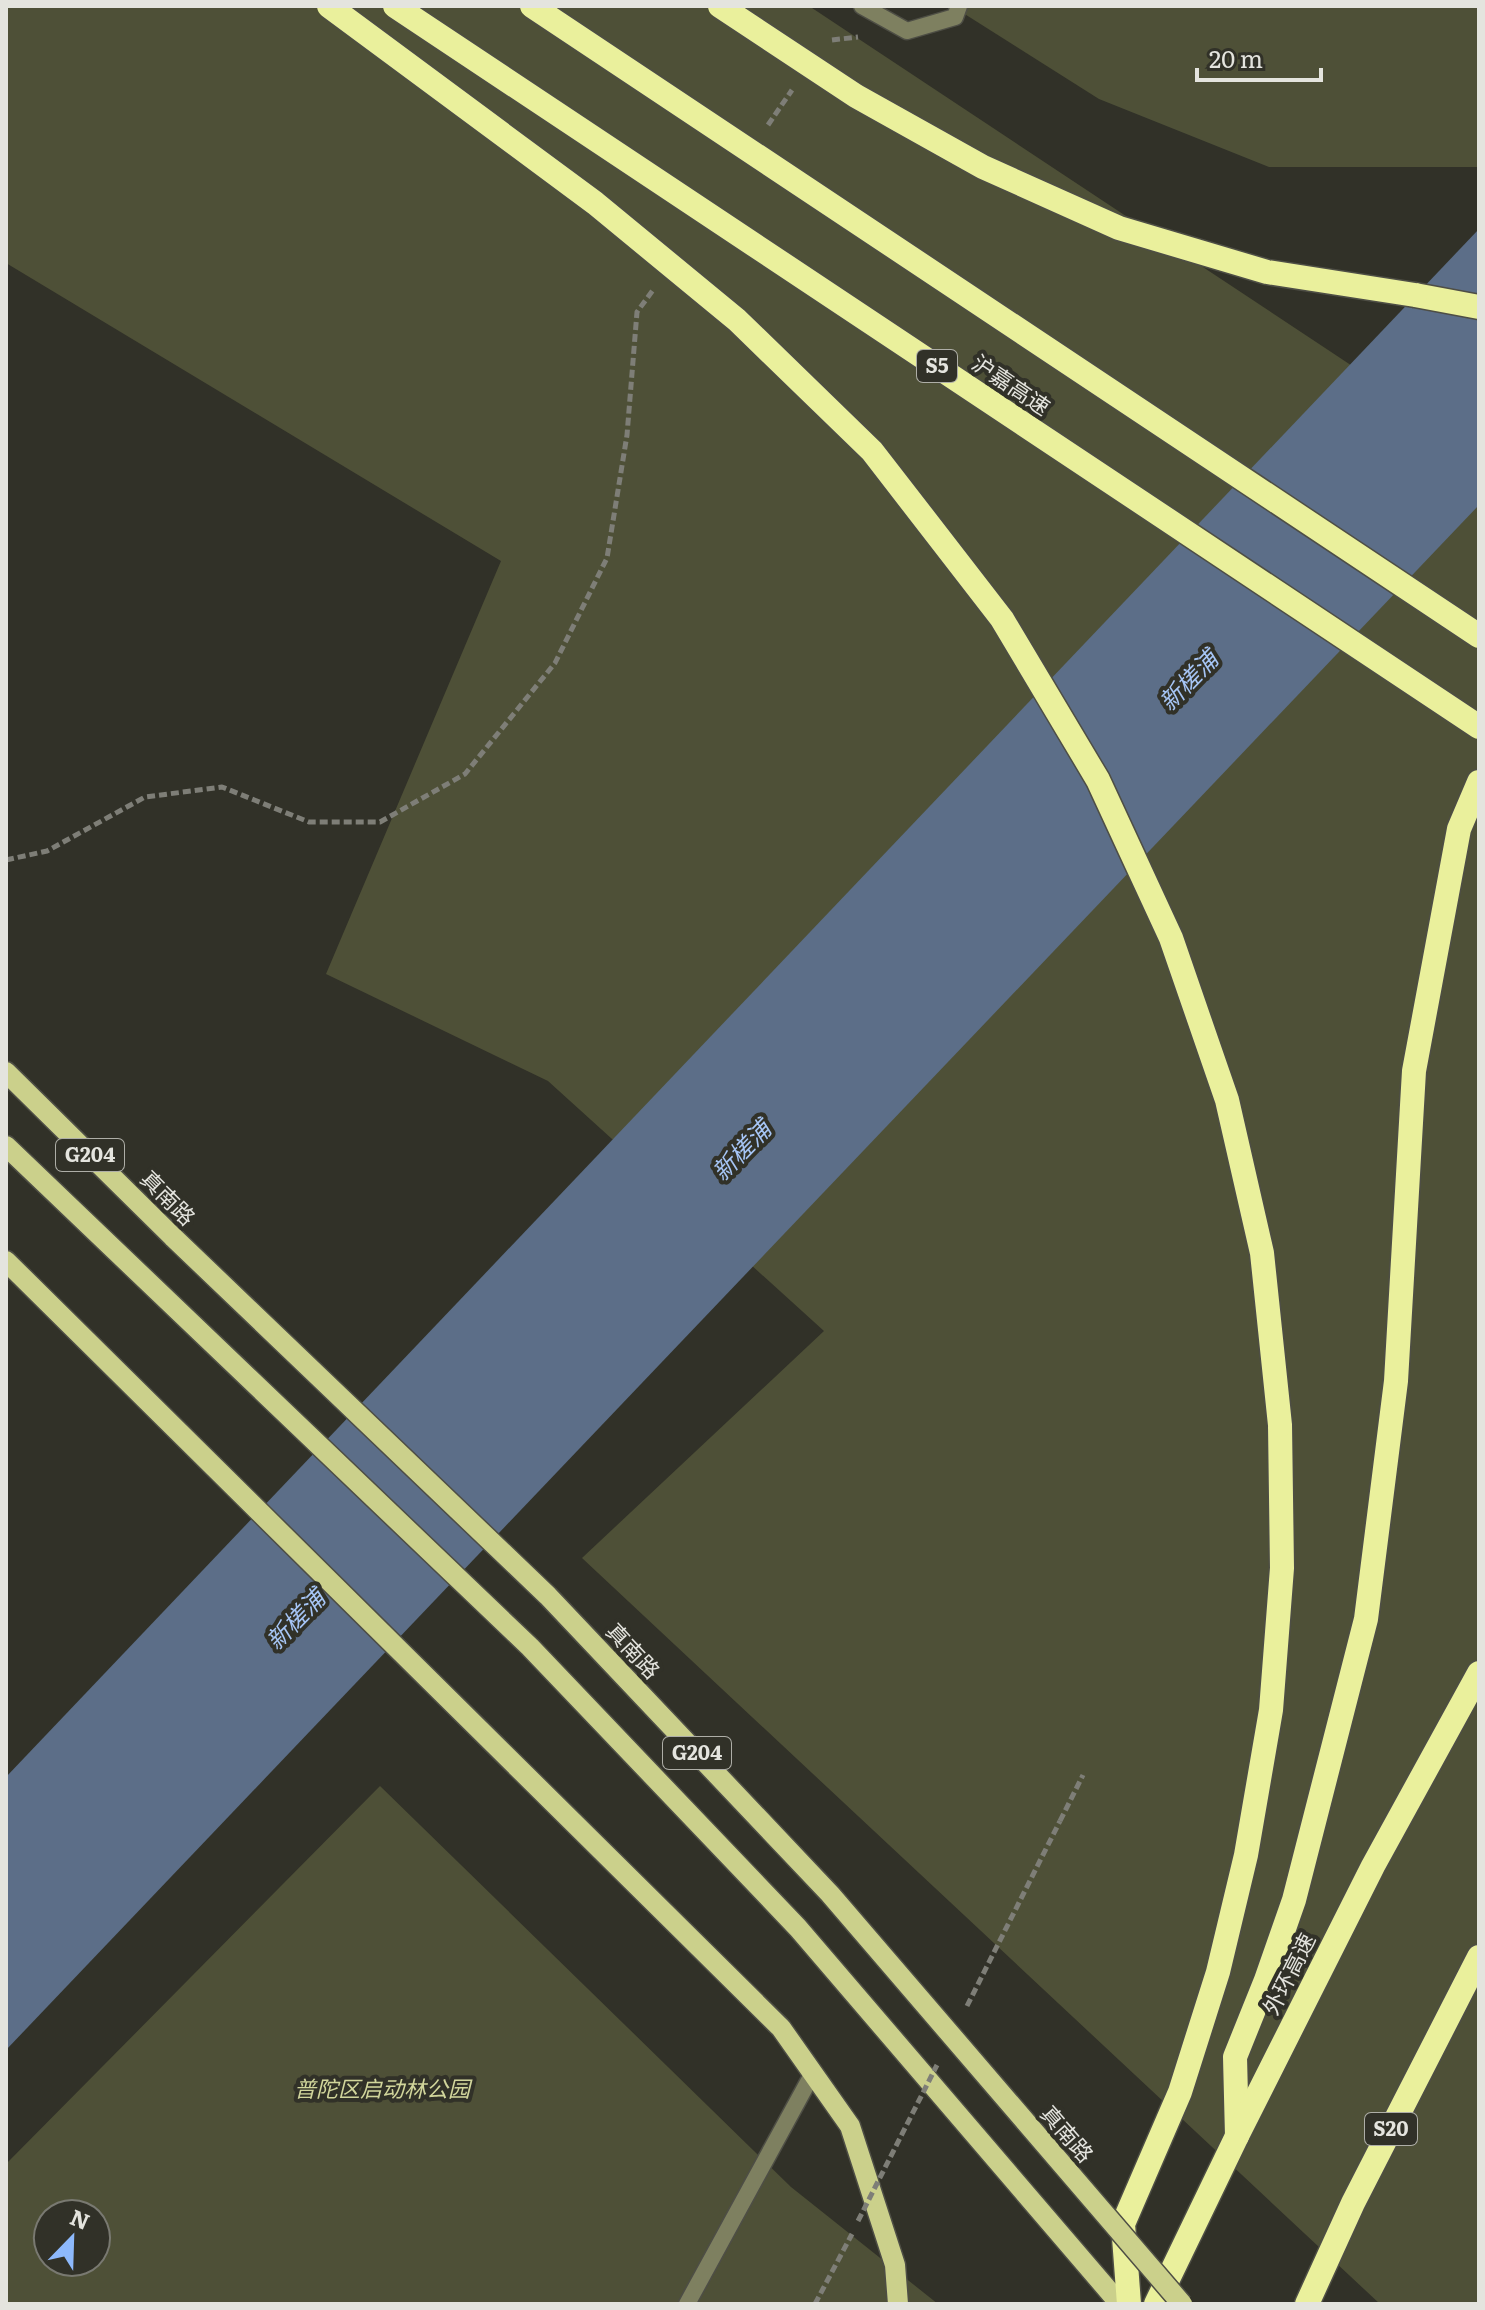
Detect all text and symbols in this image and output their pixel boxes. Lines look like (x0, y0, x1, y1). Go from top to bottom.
scale bar (1197, 32, 1321, 82)
text: 20 m (1209, 40, 1263, 75)
street label: 沪嘉高速 (966, 345, 1058, 422)
road number: S5 (917, 350, 957, 382)
water label: 新槎浦 (1150, 638, 1228, 717)
water label: 新槎浦 (703, 1108, 781, 1187)
road number: G204 (56, 1139, 124, 1171)
street label: 真南路 (134, 1162, 204, 1232)
water label: 新槎浦 (257, 1577, 335, 1656)
street label: 真南路 (600, 1615, 669, 1685)
road number: G204 (663, 1737, 731, 1769)
street label: 外环高速 (1253, 1927, 1322, 2020)
park label: 普陀区启动林公园 (294, 2071, 473, 2104)
street label: 真南路 (1034, 2097, 1102, 2169)
road number: S20 (1365, 2113, 1417, 2145)
north arrow (32, 2198, 112, 2278)
text: N (65, 2199, 95, 2237)

